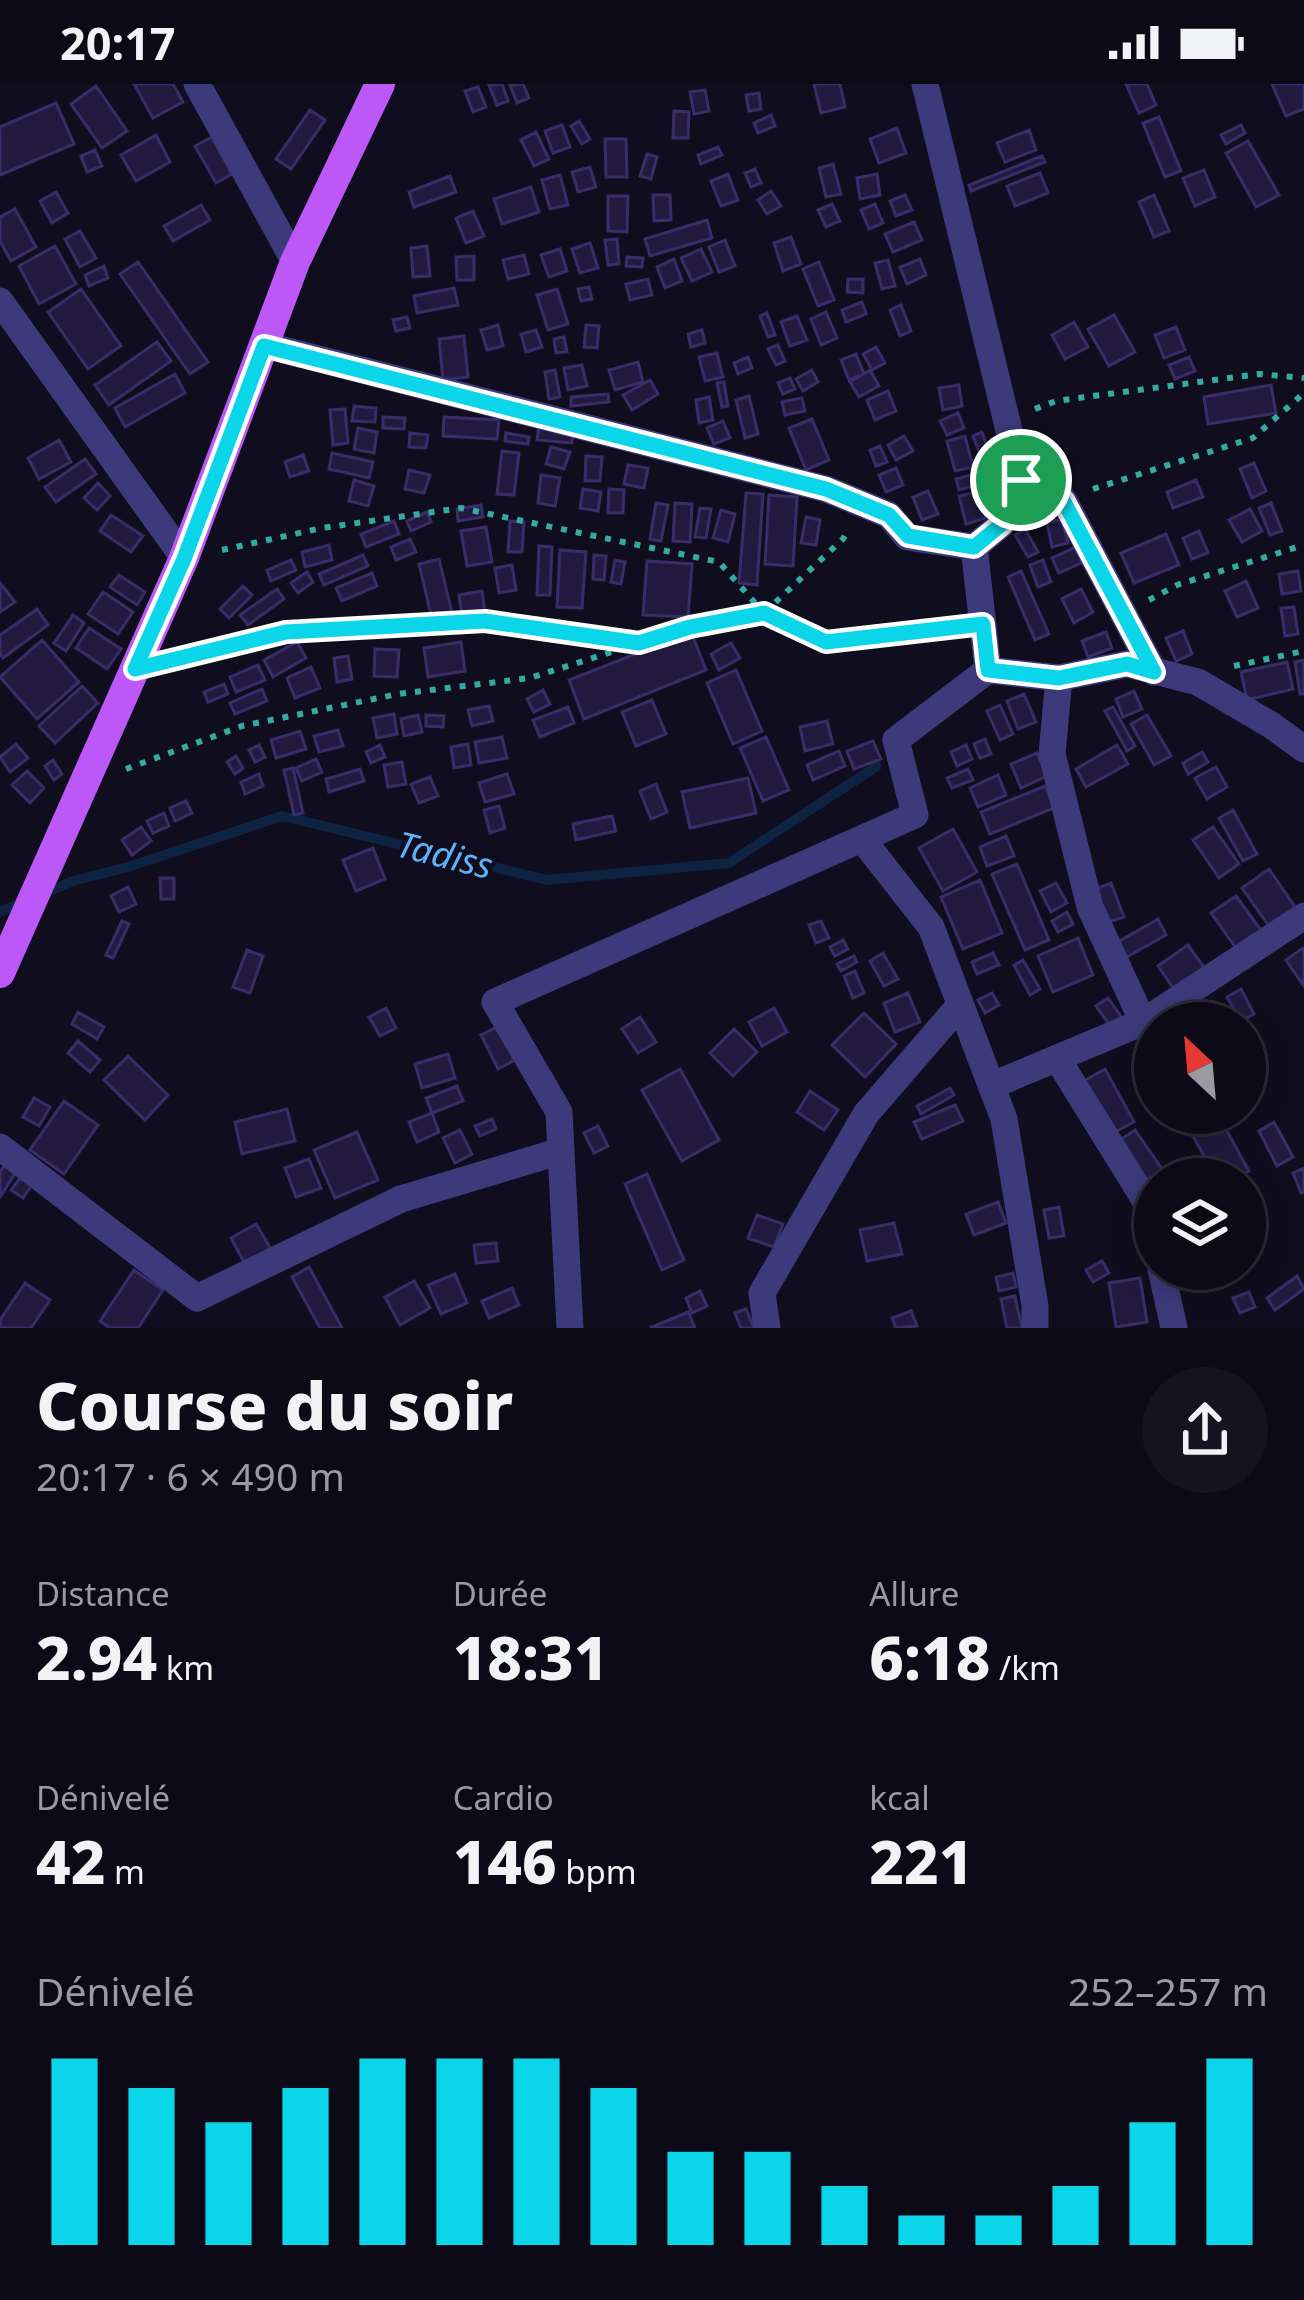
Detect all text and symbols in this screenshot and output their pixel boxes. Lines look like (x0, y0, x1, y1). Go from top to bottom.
text: 20:17 (60, 12, 176, 73)
pin (970, 429, 1072, 531)
icon: arrive (988, 447, 1054, 513)
water label: Tadiss (392, 819, 498, 890)
north arrow (1134, 1002, 1266, 1134)
map controls (1134, 1002, 1266, 1290)
button: layers (1134, 1158, 1266, 1290)
text: Course du soir (36, 1359, 513, 1449)
button: share (1142, 1367, 1268, 1493)
text: 20:17 · 6 × 490 m (36, 1449, 345, 1502)
text: Distance (36, 1571, 170, 1616)
text: Durée (453, 1571, 547, 1616)
text: Allure (869, 1571, 959, 1616)
text: 2.94 (36, 1616, 157, 1698)
text: 18:31 (453, 1616, 608, 1698)
text: 6:18 (869, 1616, 990, 1698)
text: km (157, 1645, 214, 1690)
text: /km (990, 1645, 1060, 1690)
text: Dénivelé (36, 1775, 170, 1820)
text: Cardio (453, 1775, 554, 1820)
text: kcal (869, 1775, 930, 1820)
text: 42 (36, 1820, 105, 1902)
text: 146 (453, 1820, 557, 1902)
text: 221 (869, 1820, 973, 1902)
text: m (105, 1849, 145, 1894)
text: bpm (557, 1849, 637, 1894)
text: Dénivelé (36, 1964, 195, 2017)
text: 252–257 m (1068, 1964, 1268, 2017)

